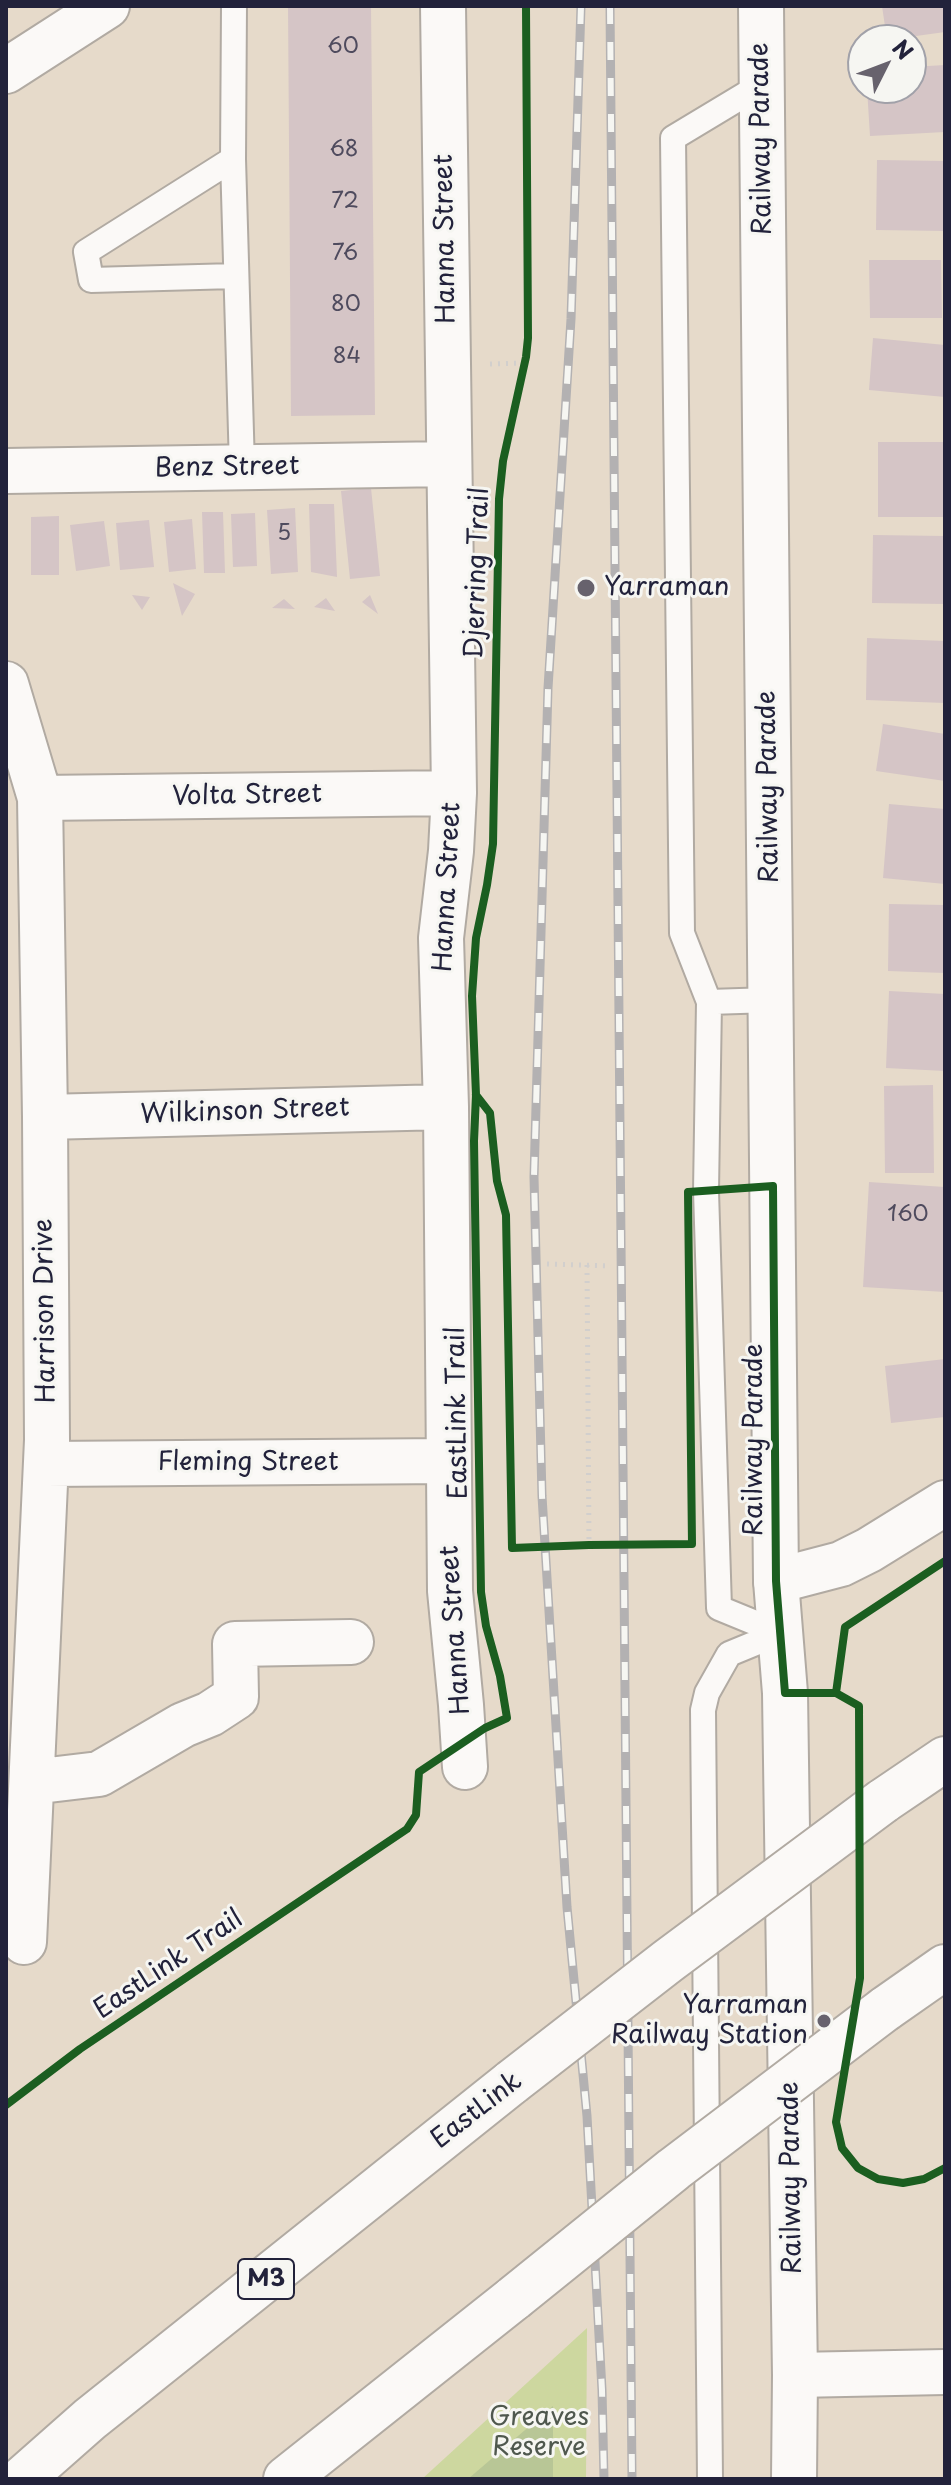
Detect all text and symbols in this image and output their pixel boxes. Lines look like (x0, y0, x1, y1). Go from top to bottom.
north arrow (847, 24, 927, 104)
text: N (886, 31, 922, 66)
house number: 60 (327, 34, 359, 60)
street label: Railway Parade (745, 42, 779, 236)
house number: 68 (330, 137, 358, 163)
street label: Hanna Street (429, 154, 463, 324)
house number: 72 (331, 189, 359, 215)
house number: 76 (332, 241, 358, 267)
house number: 80 (331, 292, 361, 318)
house number: 84 (333, 344, 361, 370)
street label: Benz Street (154, 451, 300, 485)
street label: Djerring Trail (459, 487, 497, 659)
house number: 5 (277, 521, 291, 547)
place label: Yarraman (604, 572, 729, 604)
marker: Yarraman (575, 577, 597, 599)
street label: Railway Parade (752, 690, 786, 884)
street label: Volta Street (172, 779, 322, 813)
street label: Hanna Street (428, 801, 468, 973)
street label: Wilkinson Street (140, 1093, 350, 1131)
house number: 160 (887, 1202, 929, 1228)
street label: Harrison Drive (29, 1218, 63, 1404)
street label: EastLink Trail (441, 1326, 475, 1500)
street label: Railway Parade (739, 1344, 771, 1536)
street label: Fleming Street (157, 1447, 339, 1479)
street label: Hanna Street (435, 1544, 477, 1716)
street label: EastLink Trail (89, 1904, 249, 2026)
place label: Yarraman Railway Station (611, 1990, 808, 2052)
marker: Yarraman Railway Station (815, 2012, 833, 2030)
street label: EastLink (426, 2066, 528, 2156)
street label: Railway Parade (775, 2081, 809, 2275)
road number: M3 (238, 2259, 294, 2299)
park label: Greaves Reserve (489, 2402, 589, 2464)

